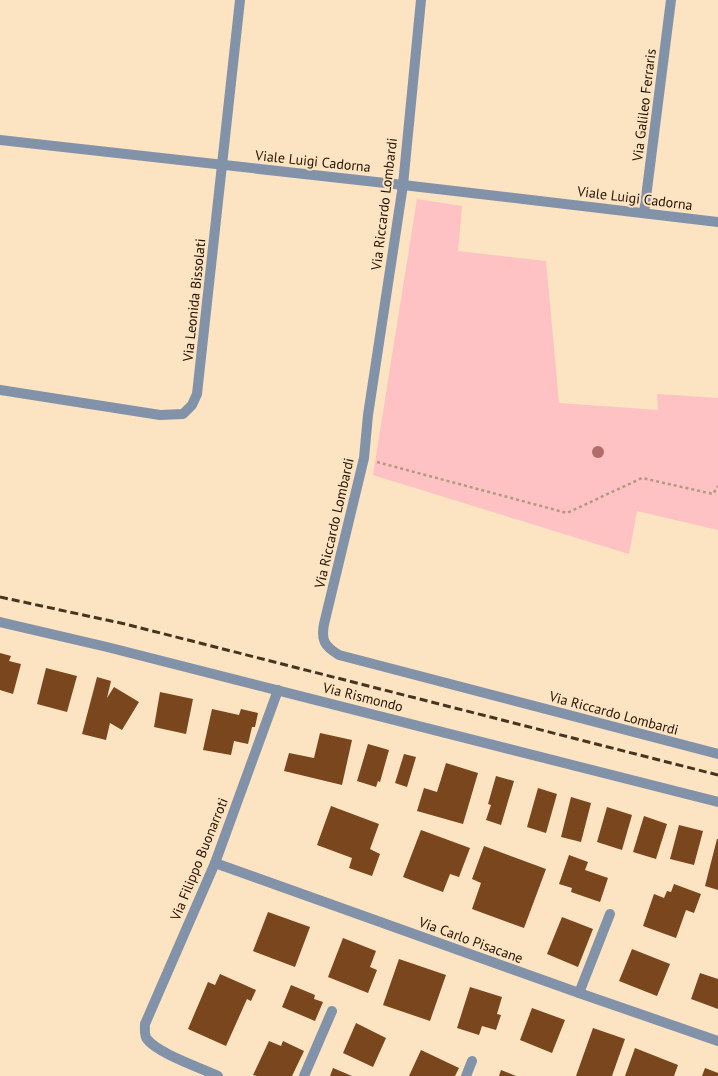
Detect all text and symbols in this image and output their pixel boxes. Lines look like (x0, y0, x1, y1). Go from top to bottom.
street label: Via Galileo Ferraris (628, 48, 660, 163)
street label: Via Riccardo Lombardi (367, 137, 401, 272)
street label: Viale Luigi Cadorna (253, 146, 372, 176)
street label: Viale Luigi Cadorna (575, 182, 694, 214)
street label: Via Leonida Bissolati (178, 238, 209, 363)
street label: Via Riccardo Lombardi (310, 456, 358, 591)
street label: Via Rismondo (320, 678, 405, 716)
street label: Via Riccardo Lombardi (546, 687, 681, 739)
street label: Via Filippo Buonarroti (166, 795, 232, 924)
street label: Via Carlo Pisacane (415, 912, 526, 967)

